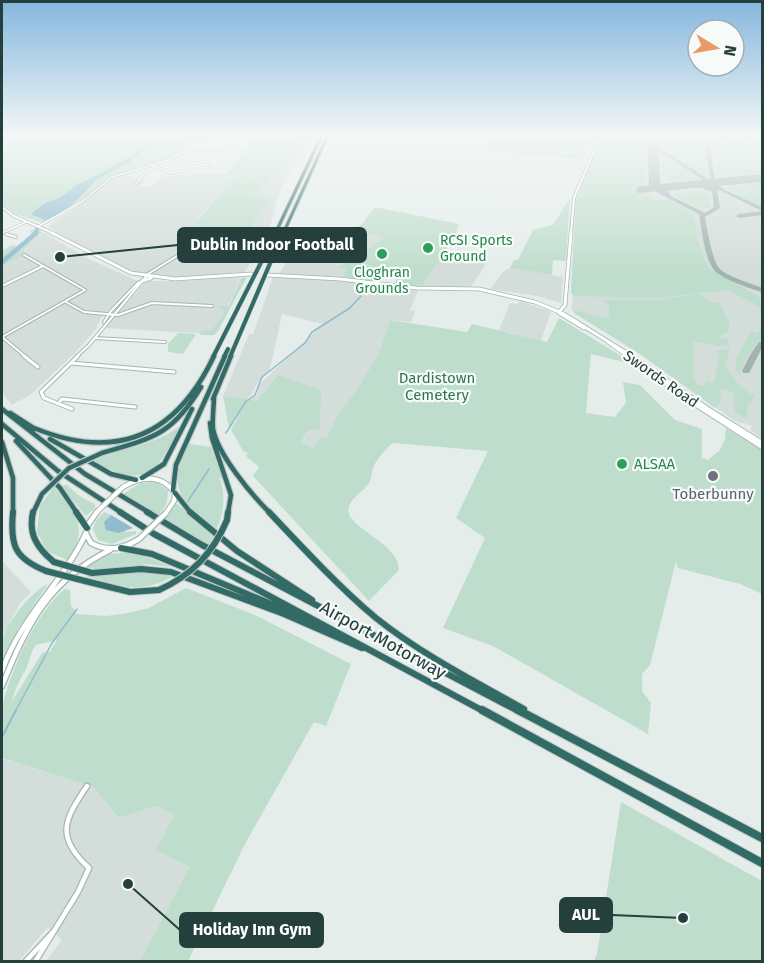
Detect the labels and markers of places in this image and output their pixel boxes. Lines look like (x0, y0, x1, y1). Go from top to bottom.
callout: Dublin Indoor Football (178, 228, 366, 262)
place label: RCSI Sports Ground (440, 232, 513, 265)
marker: RCSI Sports Ground (421, 241, 435, 255)
marker: Cloghran Grounds (375, 247, 389, 261)
place label: Cloghran Grounds (354, 264, 410, 297)
place label: ALSAA (634, 455, 676, 473)
marker: ALSAA (615, 457, 629, 471)
marker: Toberbunny (706, 469, 720, 483)
place label: Toberbunny (672, 485, 754, 503)
callout: AUL (560, 898, 612, 932)
callout: Holiday Inn Gym (180, 913, 323, 947)

